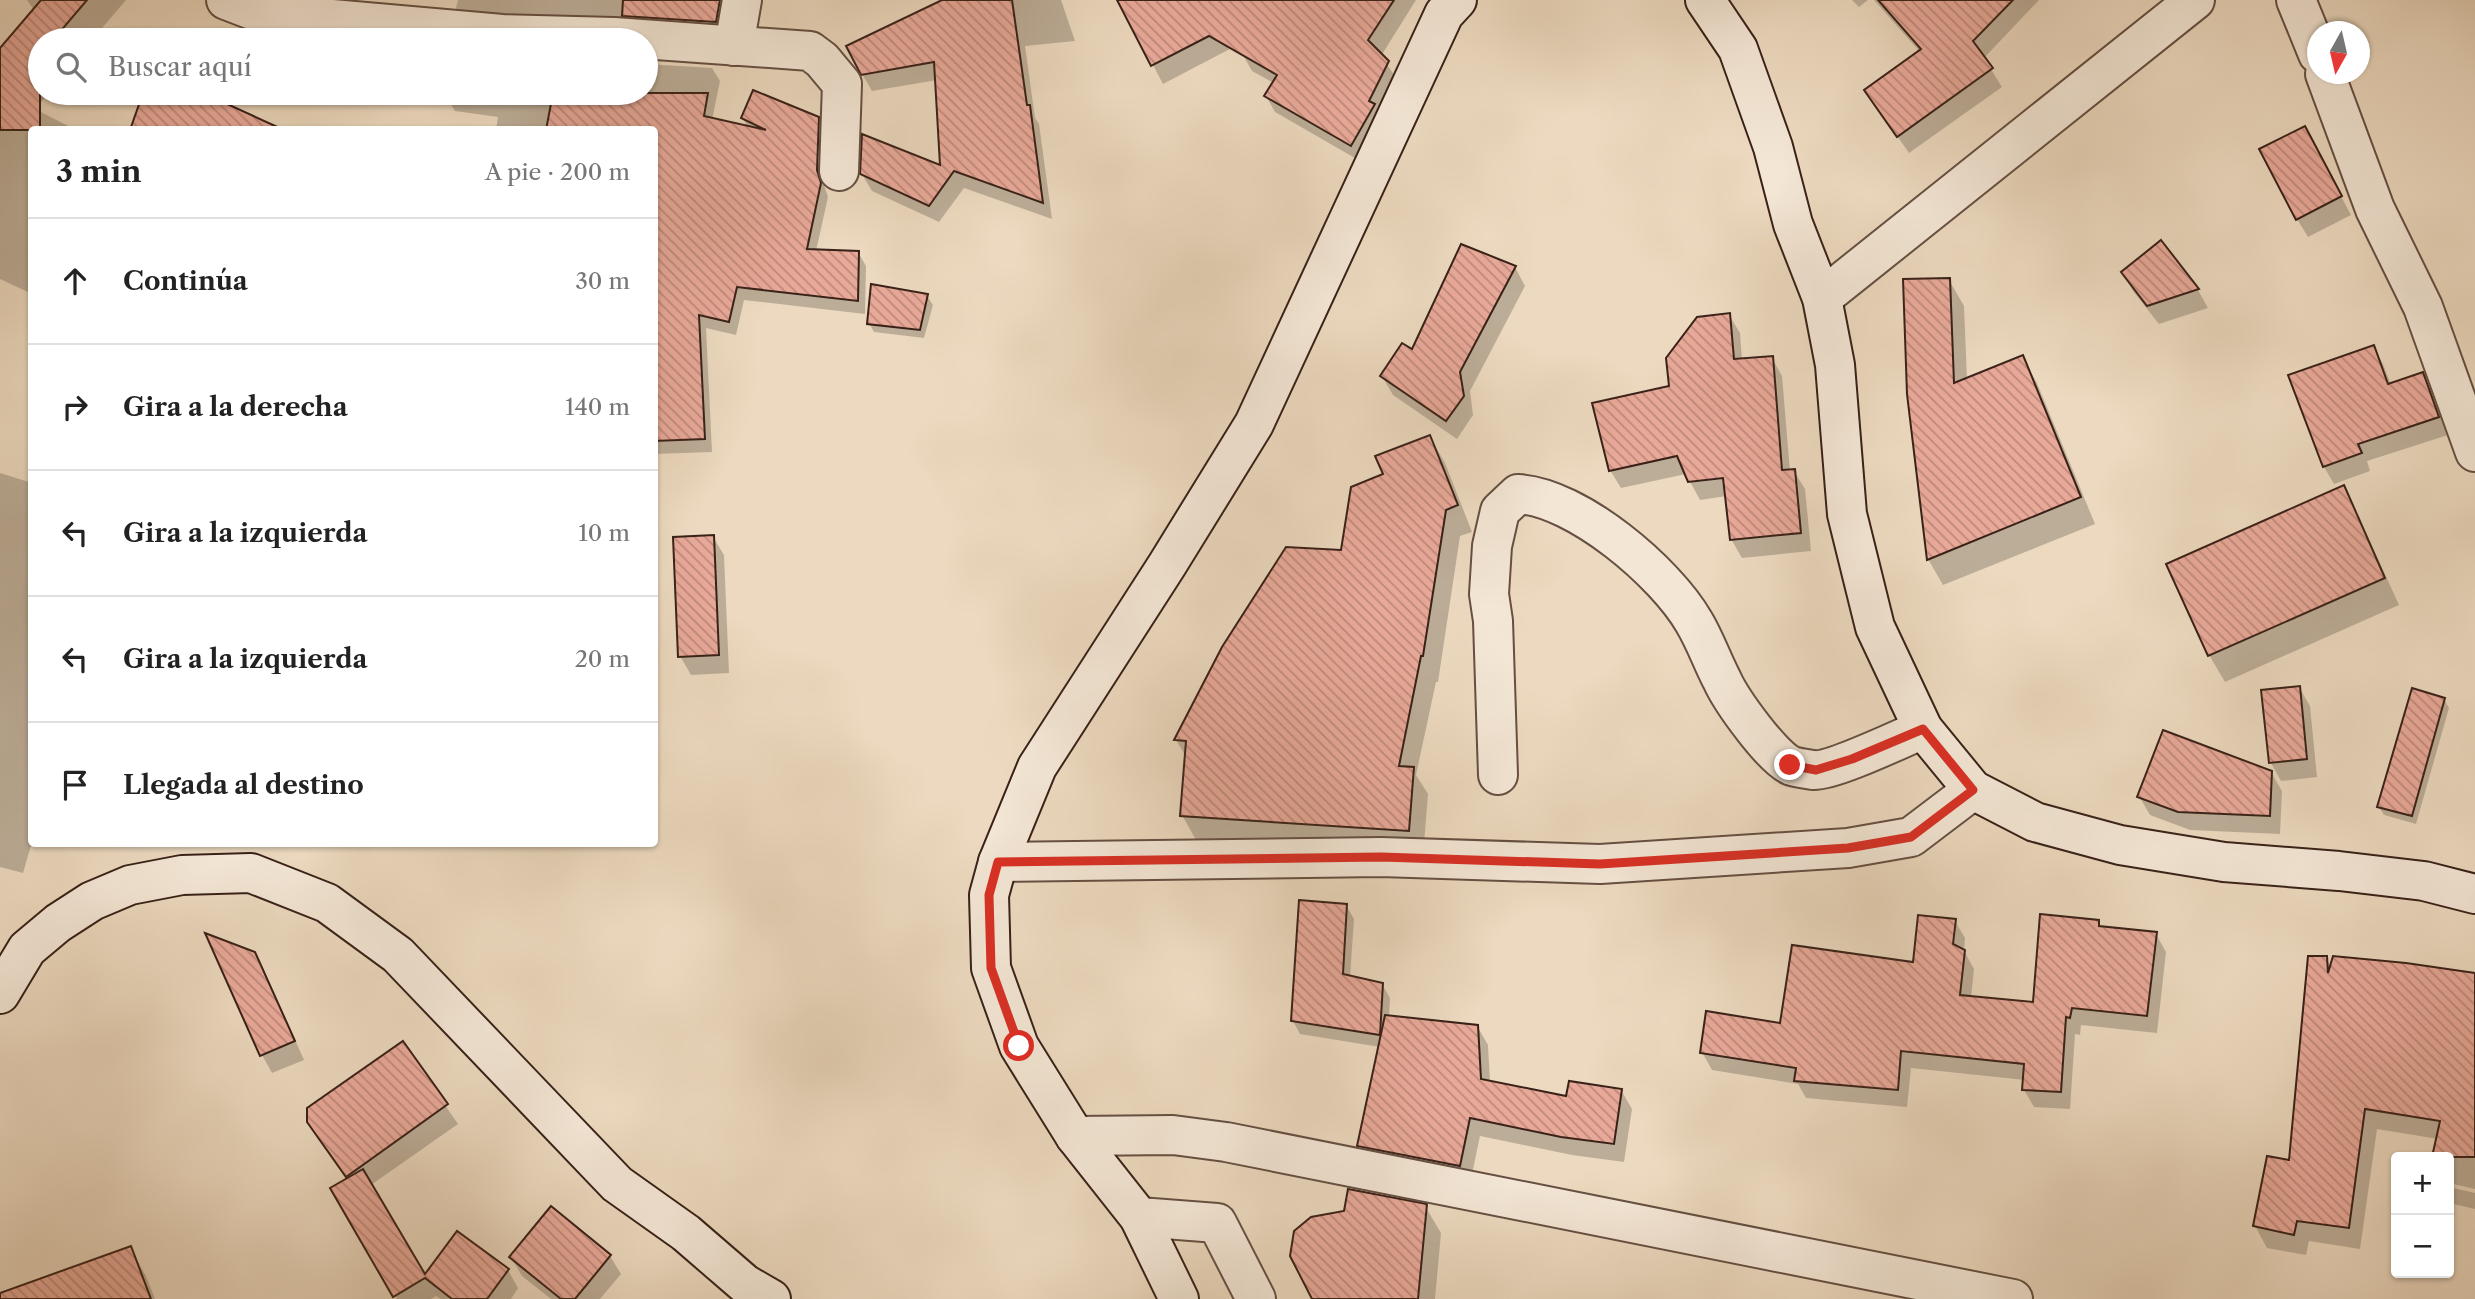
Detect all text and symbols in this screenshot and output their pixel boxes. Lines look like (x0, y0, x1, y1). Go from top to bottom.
north arrow (2307, 21, 2370, 84)
search box (28, 28, 658, 105)
icon: search (52, 48, 90, 86)
text: Buscar aquí (108, 51, 252, 83)
text: 3 min (56, 153, 142, 190)
text: A pie · 200 m (485, 158, 630, 186)
icon: ahead (56, 262, 94, 300)
text: Continúa (123, 265, 248, 297)
text: 30 m (575, 267, 630, 295)
icon: right (56, 388, 94, 426)
text: Gira a la derecha (123, 391, 348, 423)
text: 140 m (565, 393, 630, 421)
icon: left (56, 514, 94, 552)
text: Gira a la izquierda (123, 517, 368, 549)
text: 10 m (578, 519, 630, 547)
icon: left (56, 640, 94, 678)
text: Gira a la izquierda (123, 643, 368, 675)
text: 20 m (575, 645, 630, 673)
route end (1774, 749, 1805, 780)
icon: arrive (56, 766, 94, 804)
text: Llegada al destino (123, 769, 364, 801)
route start (1003, 1030, 1034, 1061)
map controls (2391, 1152, 2454, 1278)
button: + (2391, 1152, 2454, 1215)
button: − (2391, 1215, 2454, 1278)

